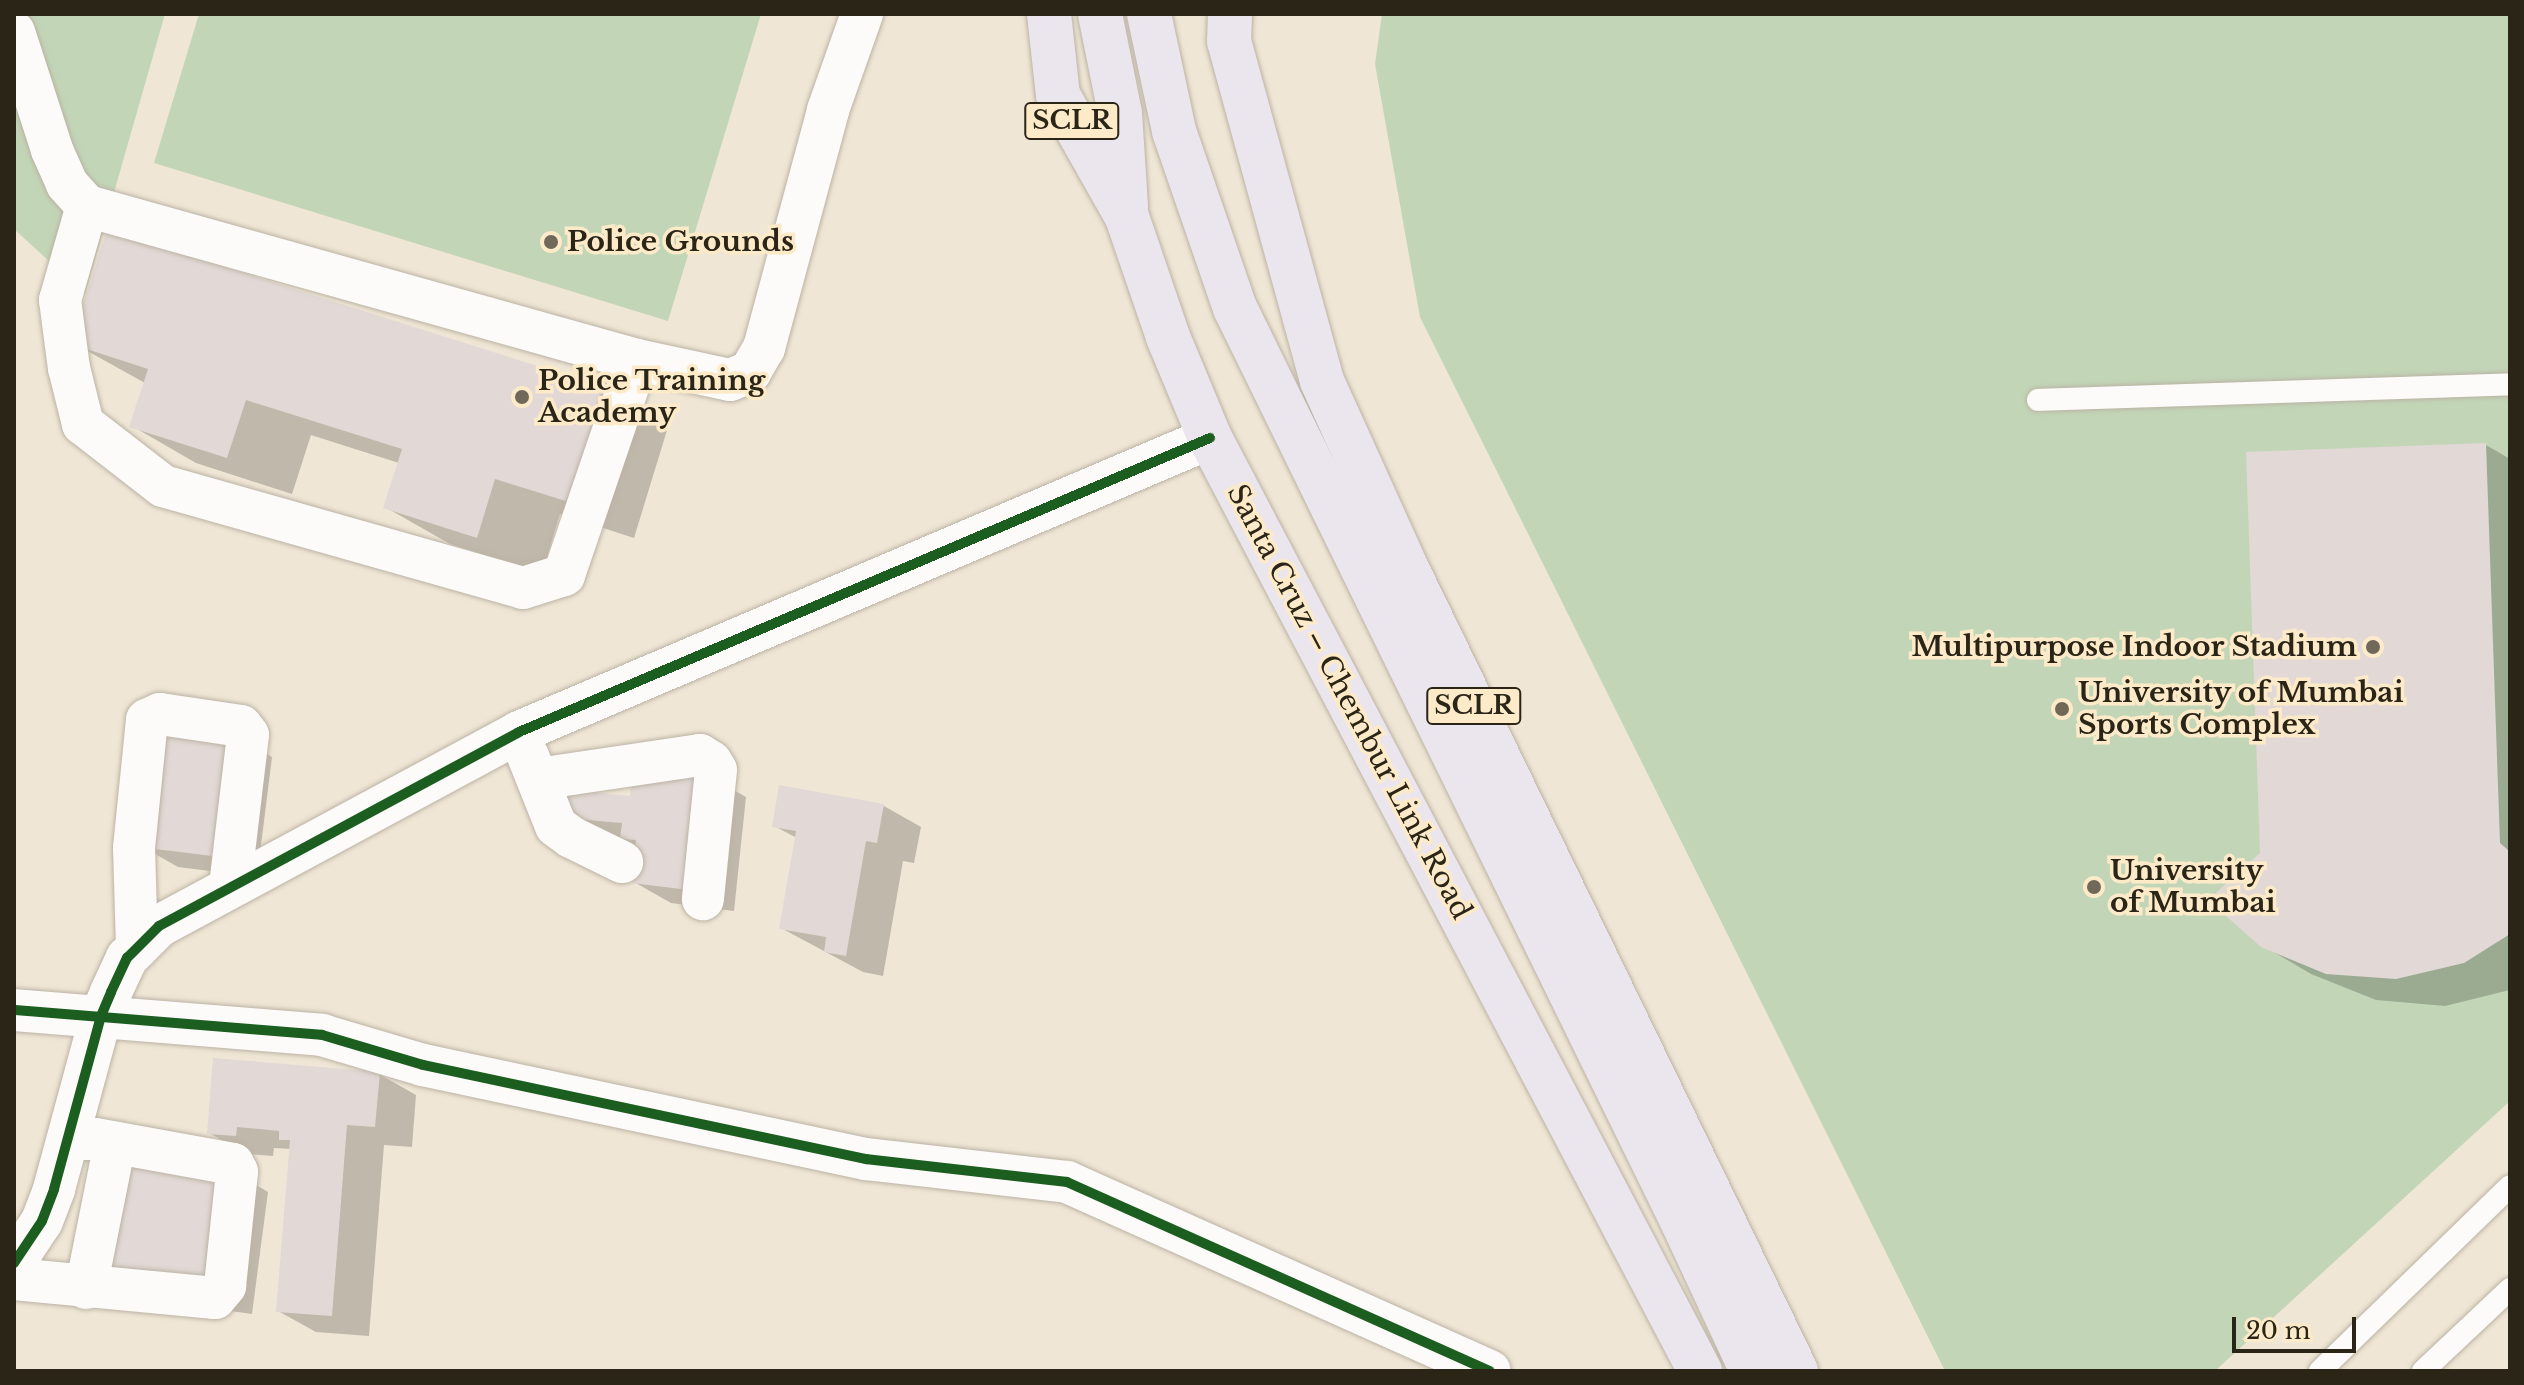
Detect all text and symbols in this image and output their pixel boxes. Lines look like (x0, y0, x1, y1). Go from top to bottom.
road number: SCLR (1024, 99, 1120, 143)
place label: Police Grounds (567, 225, 794, 259)
marker: Police Grounds (542, 233, 560, 251)
place label: Police Training Academy (538, 364, 766, 430)
marker: Police Training Academy (513, 388, 531, 406)
street label: Santa Cruz – Chembur Link Road (1219, 478, 1479, 926)
place label: Multipurpose Indoor Stadium (1911, 630, 2357, 664)
marker: Multipurpose Indoor Stadium (2364, 638, 2382, 656)
place label: University of Mumbai Sports Complex (2078, 676, 2404, 742)
road number: SCLR (1426, 684, 1522, 728)
marker: University of Mumbai Sports Complex (2053, 700, 2071, 718)
place label: University of Mumbai (2110, 854, 2276, 920)
marker: University of Mumbai (2085, 878, 2103, 896)
scale bar (2236, 1301, 2360, 1351)
text: 20 m (2246, 1316, 2311, 1345)

